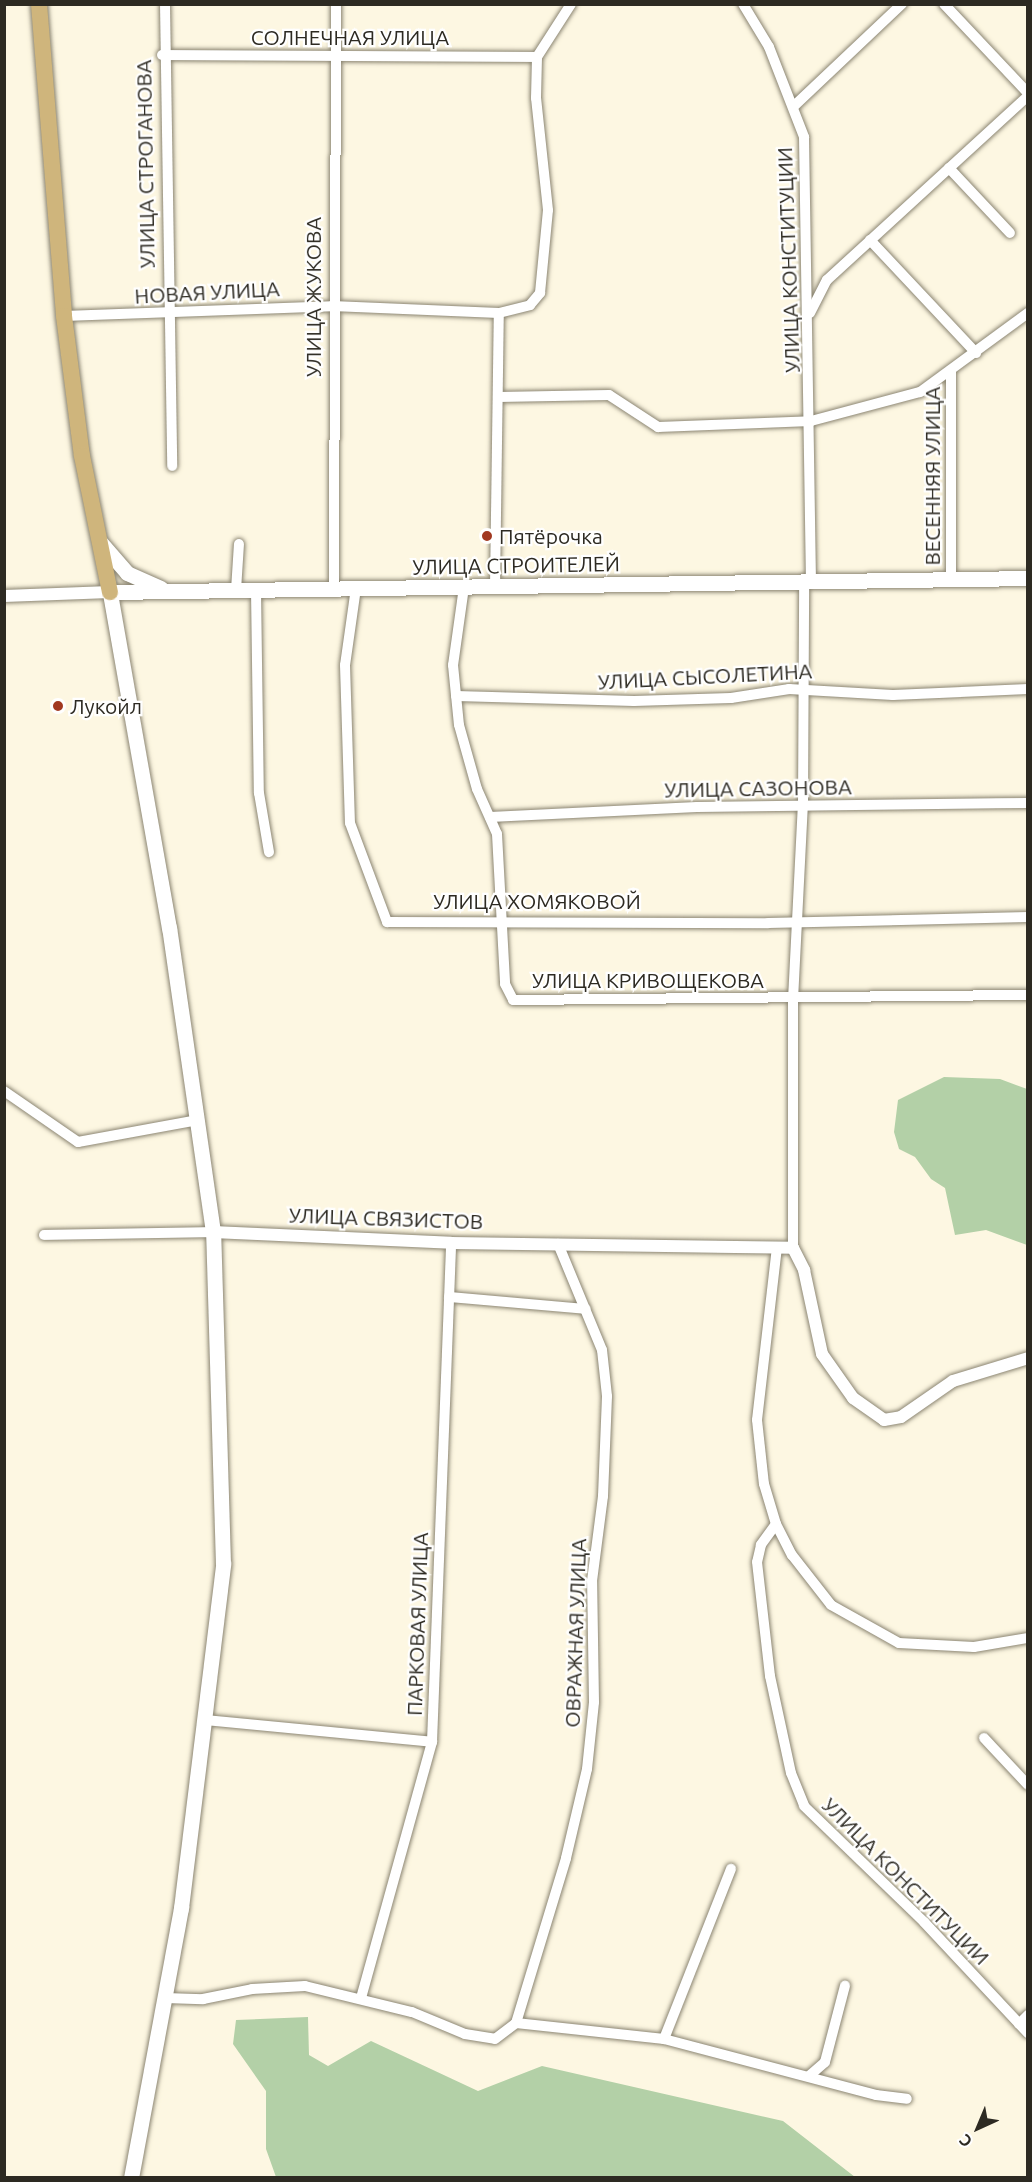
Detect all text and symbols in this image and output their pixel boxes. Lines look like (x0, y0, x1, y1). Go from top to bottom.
street label: СОЛНЕЧНАЯ УЛИЦА (251, 24, 449, 50)
street label: УЛИЦА СТРОГАНОВА (131, 59, 159, 269)
street label: УЛИЦА КОНСТИТУЦИИ (771, 147, 805, 373)
street label: УЛИЦА ЖУКОВА (300, 217, 326, 377)
street label: НОВАЯ УЛИЦА (134, 276, 280, 308)
street label: ВЕСЕННЯЯ УЛИЦА (919, 386, 945, 566)
place label: Пятёрочка (499, 523, 603, 549)
marker: Пятёрочка (480, 529, 494, 543)
street label: УЛИЦА СТРОИТЕЛЕЙ (412, 551, 620, 579)
street label: УЛИЦА СЫСОЛЕТИНА (597, 658, 813, 694)
place label: Лукойл (70, 693, 142, 719)
marker: Лукойл (51, 699, 65, 713)
street label: УЛИЦА САЗОНОВА (664, 774, 852, 802)
street label: УЛИЦА ХОМЯКОВОЙ (433, 888, 641, 914)
street label: УЛИЦА КРИВОЩЕКОВА (532, 967, 764, 993)
street label: УЛИЦА СВЯЗИСТОВ (288, 1202, 484, 1234)
street label: ПАРКОВАЯ УЛИЦА (401, 1532, 433, 1716)
street label: ОВРАЖНАЯ УЛИЦА (559, 1538, 591, 1728)
street label: УЛИЦА КОНСТИТУЦИИ (817, 1792, 995, 1970)
north arrow (948, 2098, 1008, 2158)
text: С (956, 2131, 975, 2151)

